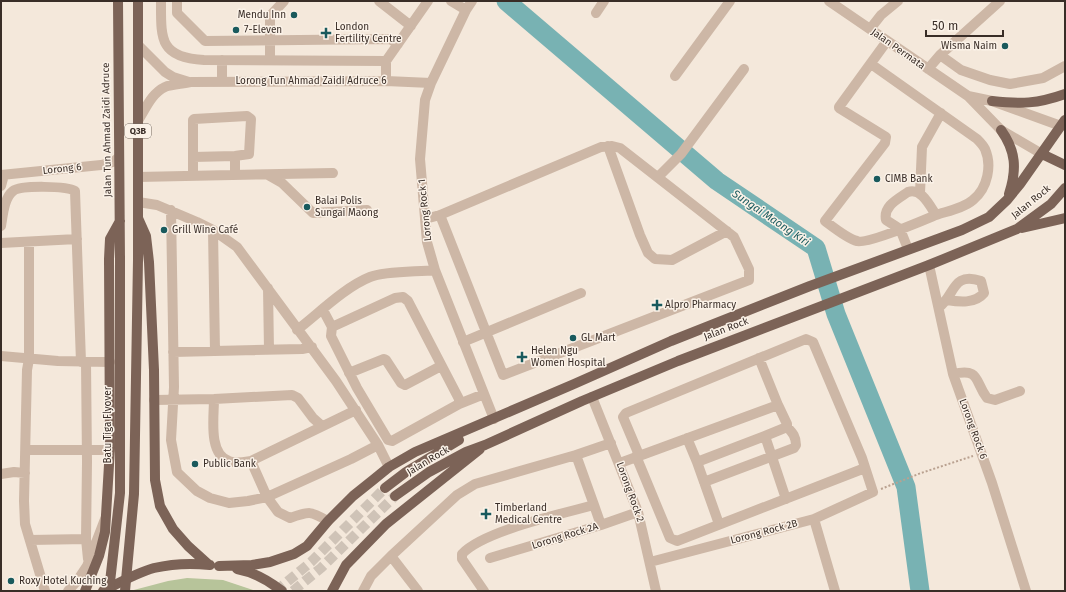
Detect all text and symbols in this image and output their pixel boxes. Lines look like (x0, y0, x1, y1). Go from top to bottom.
place label: Mendu Inn (238, 9, 286, 21)
marker: Mendu Inn (289, 10, 299, 20)
scale bar (926, 12, 1003, 38)
text: 50 m (932, 19, 958, 33)
place label: London Fertility Centre (335, 21, 402, 45)
place label: 7-Eleven (244, 24, 282, 36)
marker: 7-Eleven (231, 25, 241, 35)
street label: Jalan Permata (869, 26, 927, 72)
marker: London Fertility Centre (320, 27, 332, 39)
place label: Wisma Naim (941, 40, 997, 52)
marker: Wisma Naim (1000, 41, 1010, 51)
street label: Jalan Tun Ahmad Zaidi Adruce (100, 63, 114, 197)
street label: Lorong Tun Ahmad Zaidi Adruce 6 (235, 75, 387, 87)
road number: Q3B (125, 124, 151, 138)
street label: Lorong 6 (42, 161, 82, 177)
place label: CIMB Bank (885, 173, 933, 185)
marker: CIMB Bank (872, 174, 882, 184)
street label: Lorong Rock 1 (416, 178, 434, 242)
street label: Jalan Rock (1009, 182, 1054, 221)
water label: Sungai Maong Kiri (729, 187, 812, 249)
place label: Balai Polis Sungai Maong (315, 195, 379, 219)
marker: Balai Polis Sungai Maong (302, 202, 312, 212)
place label: Grill Wine Café (172, 224, 238, 236)
marker: Grill Wine Café (159, 225, 169, 235)
place label: Alpro Pharmacy (665, 299, 736, 311)
marker: Alpro Pharmacy (652, 300, 662, 310)
street label: Jalan Rock (702, 315, 751, 343)
place label: GL Mart (581, 332, 616, 344)
marker: GL Mart (568, 333, 578, 343)
place label: Helen Ngu Women Hospital (531, 345, 605, 369)
marker: Helen Ngu Women Hospital (516, 351, 528, 363)
street label: Batu Tiga Flyover (102, 386, 114, 464)
street label: Lorong Rock 6 (957, 397, 989, 461)
street label: Jalan Rock (405, 443, 452, 478)
place label: Public Bank (203, 458, 257, 470)
marker: Public Bank (190, 459, 200, 469)
street label: Lorong Rock 2 (614, 460, 646, 524)
place label: Timberland Medical Centre (495, 502, 562, 526)
marker: Timberland Medical Centre (480, 508, 492, 520)
street label: Lorong Rock 2B (729, 517, 799, 547)
street label: Lorong Rock 2A (530, 520, 600, 552)
place label: Roxy Hotel Kuching (19, 575, 107, 587)
marker: Roxy Hotel Kuching (6, 576, 16, 586)

